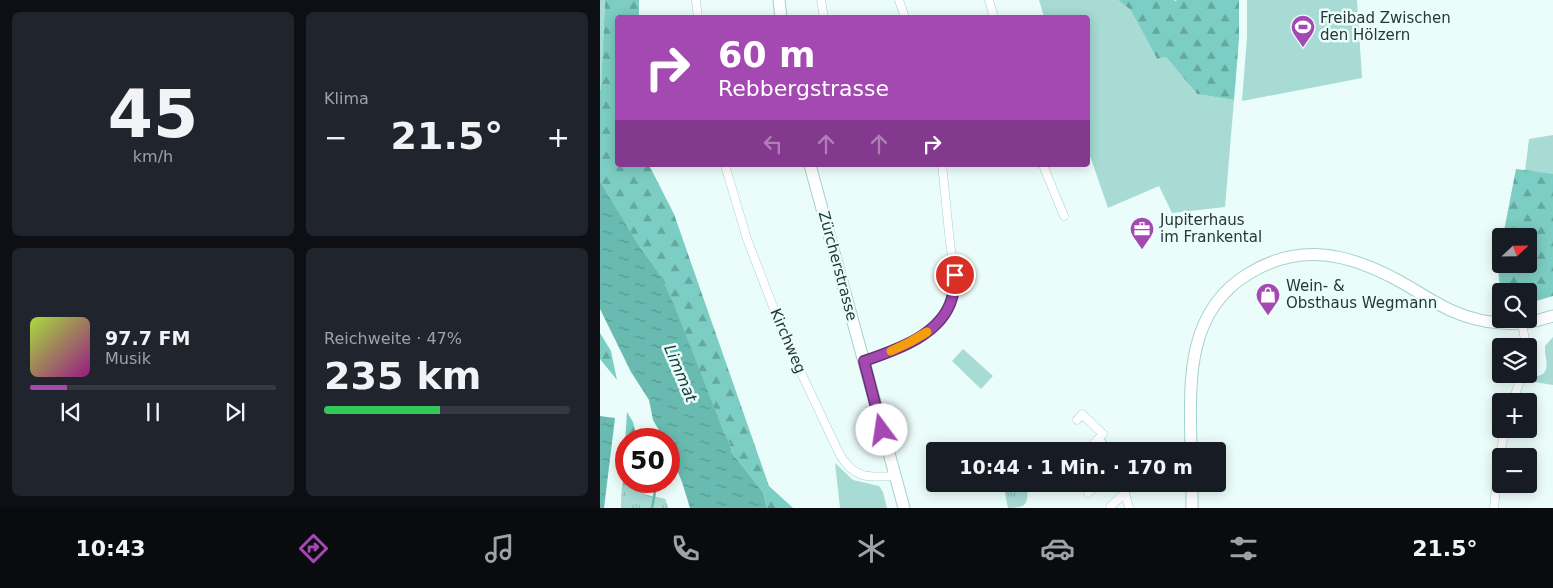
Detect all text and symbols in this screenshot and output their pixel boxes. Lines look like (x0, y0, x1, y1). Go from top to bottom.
place label: Freibad Zwischen den Hölzern (1320, 9, 1451, 44)
sports icon: Freibad Zwischen den Hölzern (1290, 14, 1316, 48)
icon: right (635, 35, 700, 100)
text: 60 m (718, 35, 815, 75)
text: Rebbergstrasse (718, 76, 889, 101)
text: 45 (108, 77, 198, 152)
text: Klima (324, 89, 369, 108)
text: 21.5° (391, 114, 503, 158)
text: − (324, 121, 347, 154)
text: + (547, 121, 570, 154)
icon: left (759, 130, 787, 158)
icon: ahead (812, 130, 840, 158)
icon: ahead (865, 130, 893, 158)
icon: right (918, 130, 946, 158)
text: km/h (133, 147, 173, 166)
street label: Zürcherstrasse (815, 209, 861, 323)
place label: Jupiterhaus im Frankental (1159, 211, 1262, 246)
office icon: Jupiterhaus im Frankental (1129, 216, 1155, 250)
north arrow (1492, 228, 1538, 272)
map controls (1492, 228, 1537, 493)
pin (934, 254, 976, 296)
icon: arrive (941, 261, 969, 289)
place label: Wein- & Obsthaus Wegmann (1286, 277, 1437, 312)
shop icon: Wein- & Obsthaus Wegmann (1255, 282, 1281, 316)
button: search (1492, 283, 1537, 328)
street label: Kirchweg (766, 306, 810, 376)
text: 97.7 FM (105, 327, 190, 349)
text: Reichweite · 47% (324, 329, 462, 348)
button: layers (1492, 338, 1537, 383)
water label: Limmat (660, 342, 701, 405)
text: Musik (105, 349, 151, 368)
text: 235 km (324, 354, 481, 398)
button: + (1492, 393, 1537, 438)
icon: previous (57, 398, 85, 426)
icon: pause (139, 398, 167, 426)
icon: next (221, 398, 249, 426)
position arrow (855, 403, 907, 455)
speed limit sign: 50 (615, 428, 680, 493)
button: − (1492, 448, 1537, 493)
text: 10:44 · 1 Min. · 170 m (959, 456, 1193, 478)
icon: directions (296, 531, 331, 566)
icon: music (482, 531, 517, 566)
icon: phone (668, 531, 703, 566)
icon: climate (854, 531, 889, 566)
icon: car (1040, 531, 1075, 566)
icon: filters (1226, 531, 1261, 566)
text: 10:43 (75, 536, 146, 561)
text: 21.5° (1412, 536, 1477, 561)

